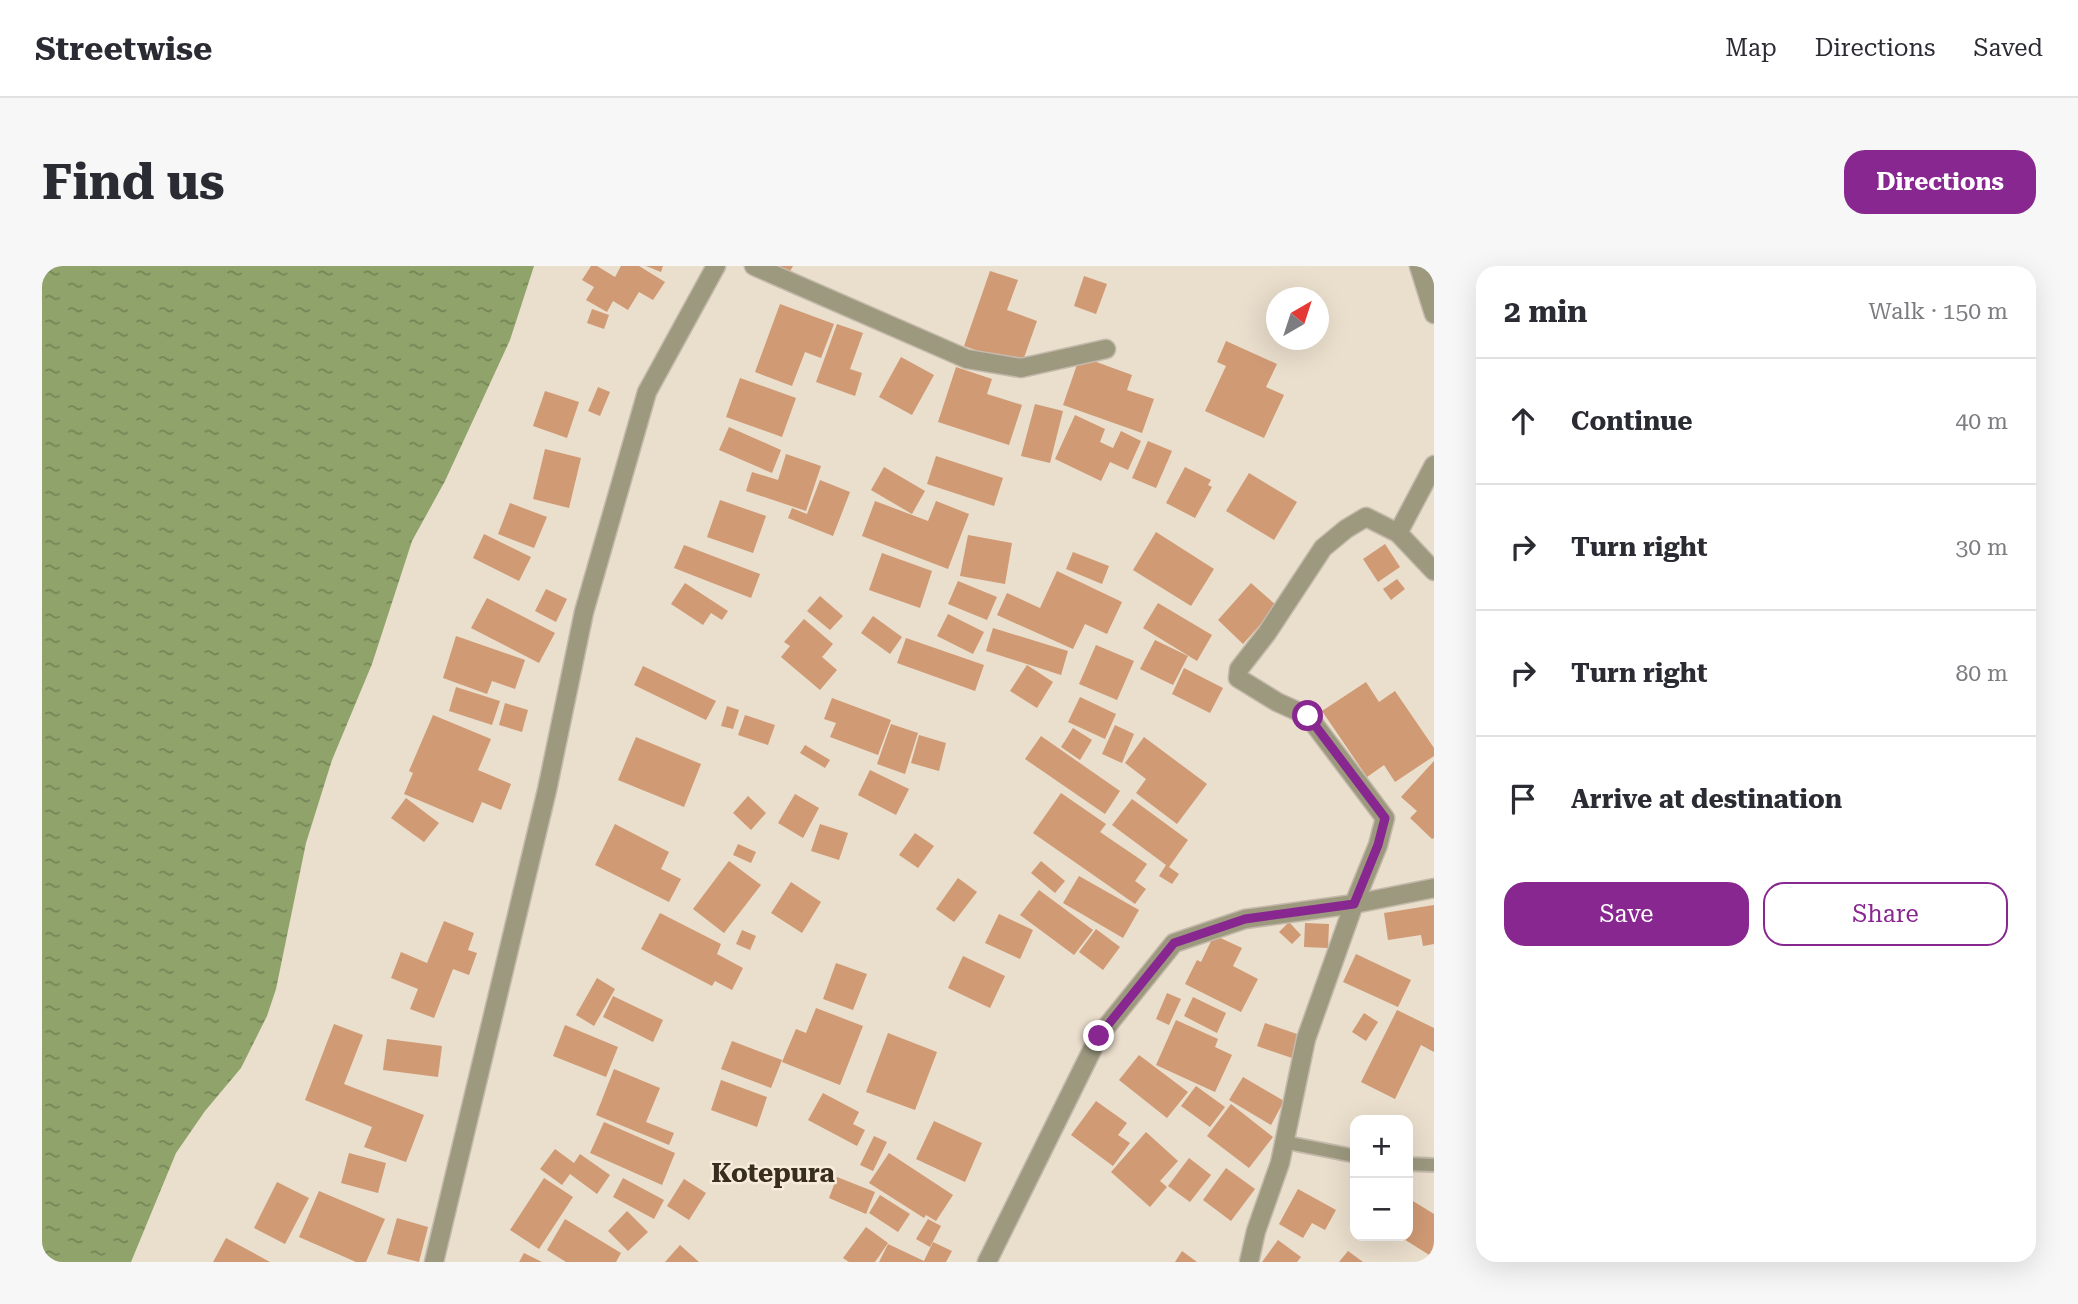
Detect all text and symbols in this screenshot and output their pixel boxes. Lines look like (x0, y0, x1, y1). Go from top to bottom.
text: Streetwise (35, 29, 212, 68)
text: Map (1725, 34, 1777, 62)
text: Directions (1815, 34, 1935, 62)
text: Saved (1973, 34, 2043, 62)
button: Directions (1844, 150, 2036, 214)
text: Find us (42, 154, 225, 211)
north arrow (1266, 287, 1329, 350)
text: 2 min (1504, 294, 1587, 329)
text: Walk · 150 m (1869, 298, 2008, 325)
icon: ahead (1504, 402, 1542, 440)
text: Continue (1571, 406, 1693, 436)
text: 40 m (1955, 408, 2008, 435)
icon: right (1504, 528, 1542, 566)
text: Turn right (1571, 532, 1707, 562)
text: 30 m (1955, 534, 2008, 561)
icon: right (1504, 654, 1542, 692)
text: Turn right (1571, 658, 1707, 688)
text: 80 m (1955, 660, 2008, 687)
route start (1292, 700, 1323, 731)
icon: arrive (1504, 780, 1542, 818)
text: Arrive at destination (1571, 784, 1842, 814)
button: Save (1504, 882, 1749, 946)
button: Share (1763, 882, 2008, 946)
route end (1083, 1020, 1114, 1051)
map controls (1350, 1115, 1413, 1241)
button: + (1350, 1115, 1413, 1178)
district label: Kotepura (711, 1158, 835, 1188)
button: − (1350, 1178, 1413, 1241)

